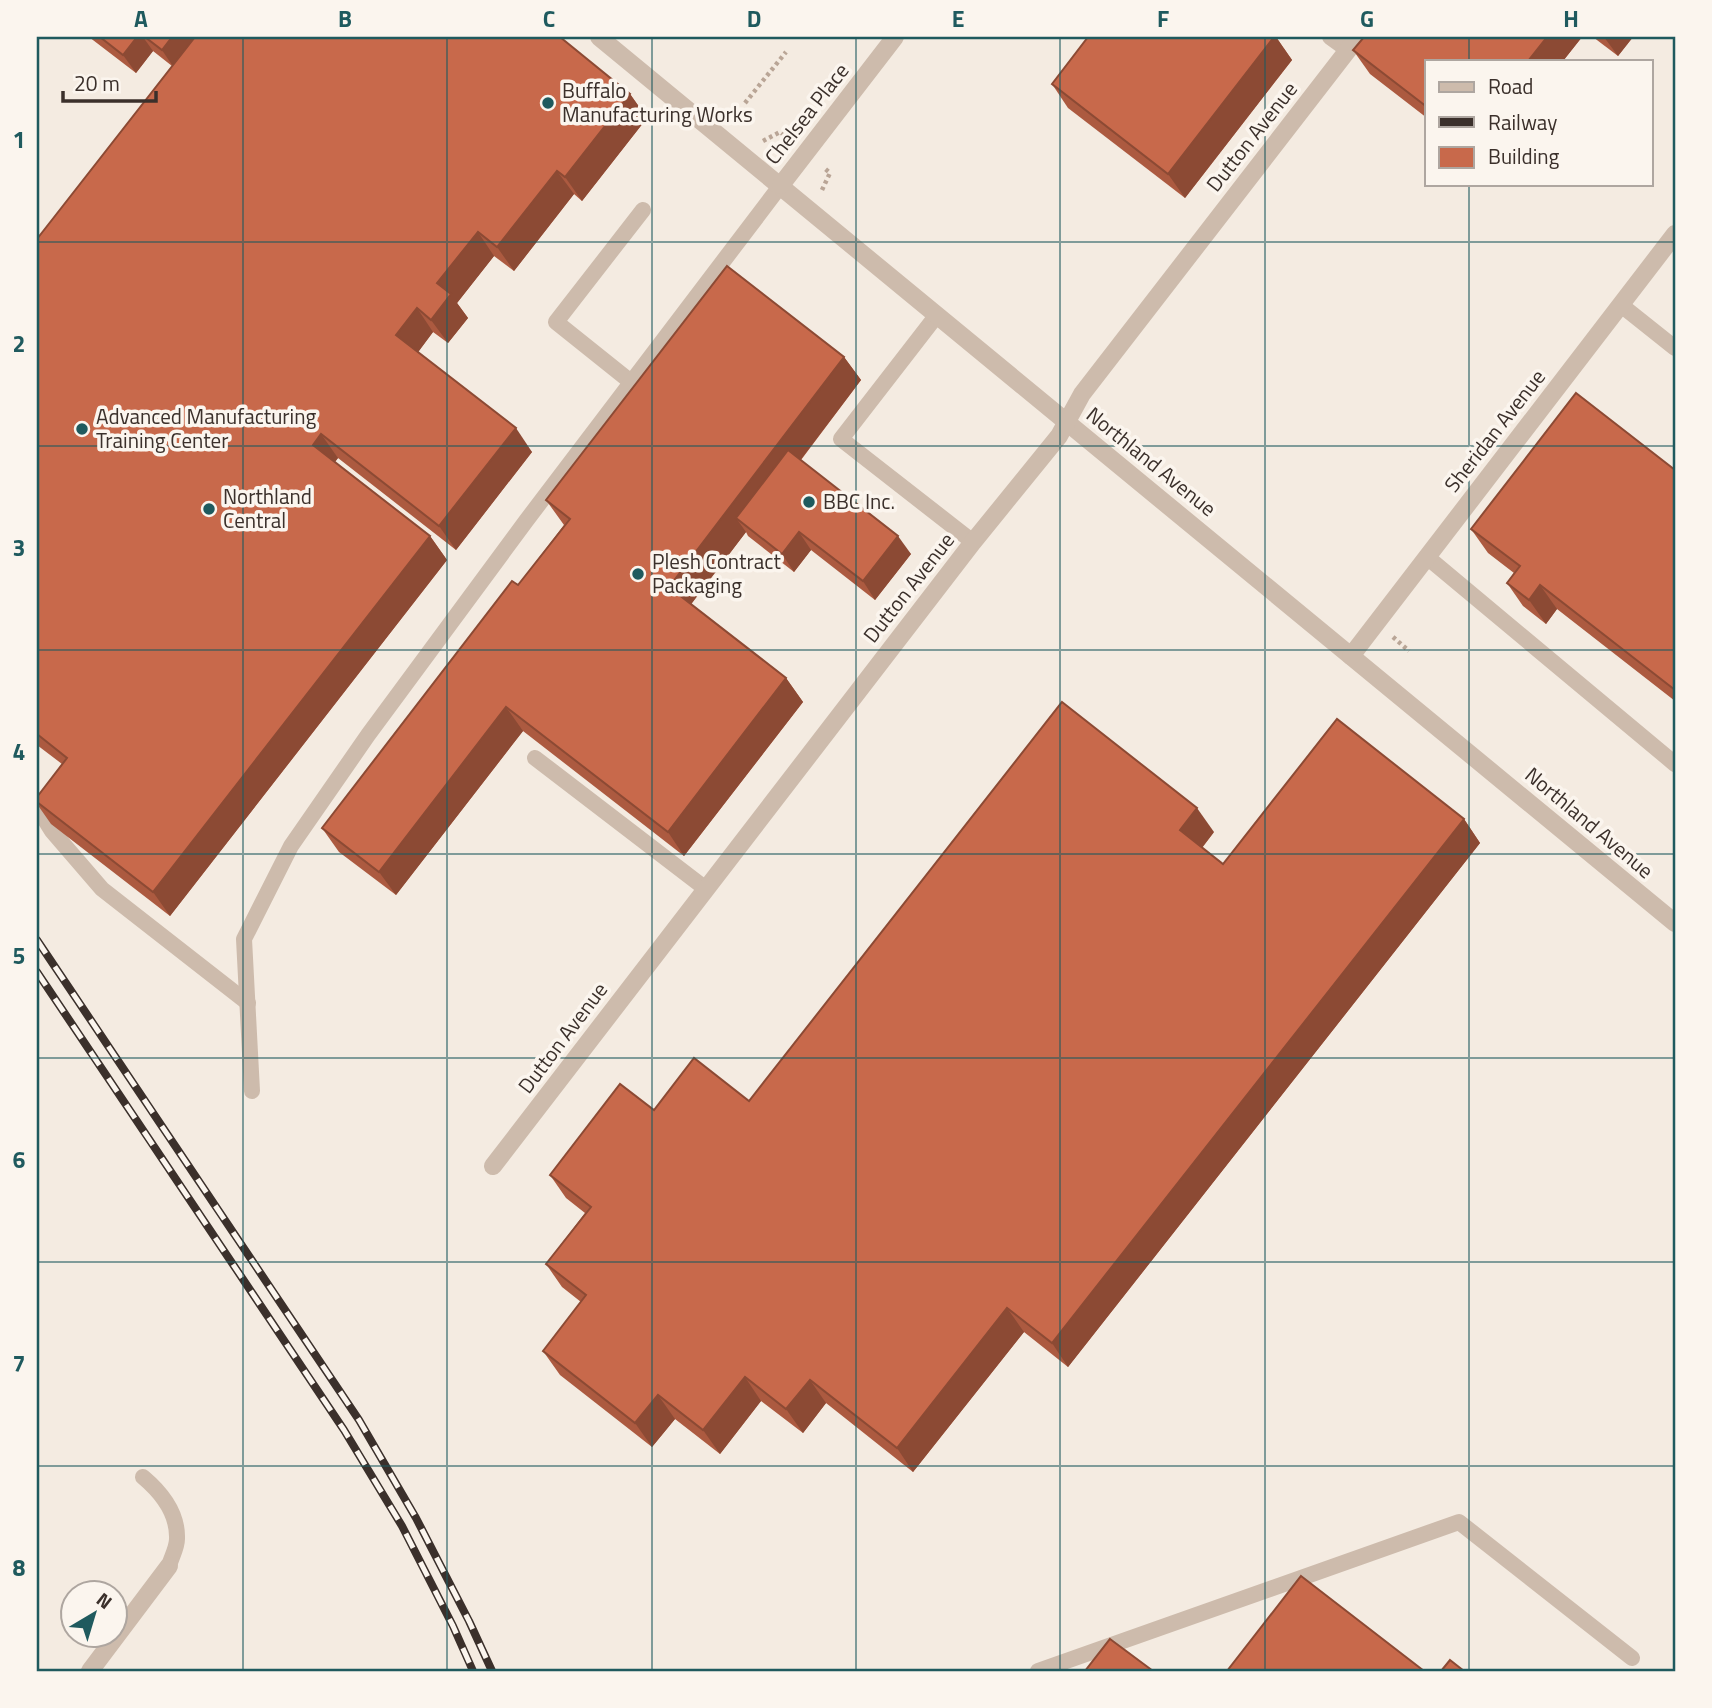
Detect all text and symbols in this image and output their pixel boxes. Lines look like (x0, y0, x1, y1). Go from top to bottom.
text: A (134, 1, 148, 36)
text: B (338, 1, 352, 36)
text: C (543, 1, 555, 36)
text: D (747, 1, 761, 36)
text: E (952, 1, 964, 36)
text: F (1157, 1, 1169, 36)
text: G (1360, 1, 1374, 36)
text: H (1563, 1, 1579, 36)
street label: Chelsea Place (756, 56, 856, 171)
scale bar (63, 60, 156, 104)
legend (1425, 60, 1652, 186)
text: 20 m (74, 67, 120, 99)
text: Road (1488, 70, 1533, 102)
place label: Buffalo Manufacturing Works (562, 74, 753, 130)
street label: Dutton Avenue (1198, 74, 1304, 198)
marker: Buffalo Manufacturing Works (540, 95, 556, 111)
text: Railway (1488, 106, 1557, 138)
text: 1 (13, 122, 25, 157)
text: Building (1488, 140, 1560, 172)
text: 2 (13, 326, 25, 361)
street label: Sheridan Avenue (1436, 362, 1552, 499)
street label: Northland Avenue (1080, 399, 1224, 524)
place label: Advanced Manufacturing Training Center (96, 400, 316, 456)
marker: Advanced Manufacturing Training Center (74, 421, 90, 437)
place label: Northland Central (223, 480, 312, 536)
place label: BBC Inc. (823, 485, 895, 517)
marker: BBC Inc. (801, 494, 817, 510)
marker: Northland Central (201, 501, 217, 517)
street label: Dutton Avenue (855, 525, 961, 649)
text: 3 (13, 530, 25, 565)
place label: Plesh Contract Packaging (652, 545, 781, 601)
marker: Plesh Contract Packaging (630, 566, 646, 582)
text: 4 (13, 734, 25, 769)
street label: Northland Avenue (1518, 759, 1661, 886)
text: 5 (13, 938, 25, 973)
street label: Dutton Avenue (510, 975, 615, 1100)
text: 6 (13, 1142, 26, 1177)
text: 7 (13, 1346, 25, 1381)
text: 8 (13, 1550, 26, 1585)
north arrow (60, 1578, 130, 1648)
text: N (91, 1585, 119, 1616)

